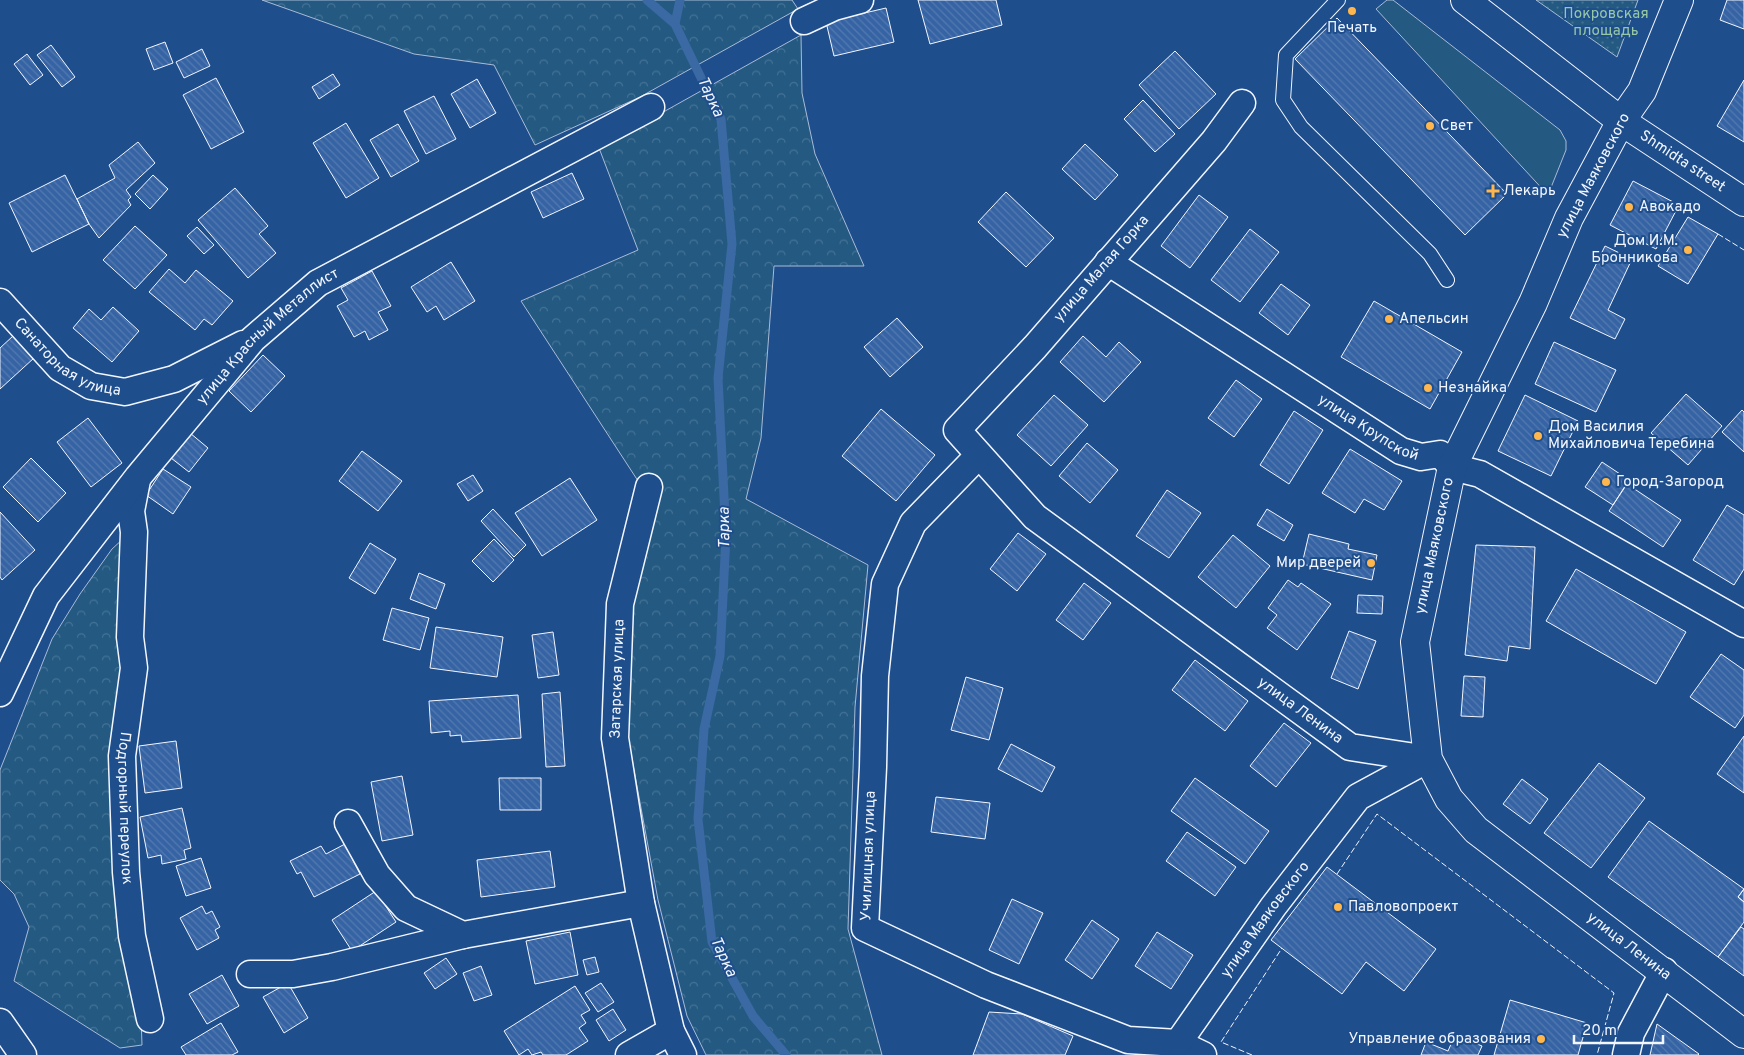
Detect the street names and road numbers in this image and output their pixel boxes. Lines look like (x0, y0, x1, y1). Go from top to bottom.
street label: улица Маяковского (1553, 110, 1635, 242)
street label: Shmidta street (1636, 126, 1729, 197)
street label: улица Малая Горка (1050, 211, 1154, 327)
street label: улица Красный Металлист (193, 264, 342, 409)
street label: Санаторная улица (10, 314, 122, 401)
street label: улица Крупской (1314, 390, 1421, 465)
street label: улица Маяковского (1411, 476, 1459, 616)
street label: Затарская улица (606, 619, 630, 739)
street label: улица Ленина (1254, 673, 1347, 748)
street label: Подгорный переулок (112, 730, 137, 885)
street label: Училищная улица (857, 790, 881, 922)
street label: улица Маяковского (1217, 858, 1314, 982)
street label: улица Ленина (1583, 908, 1675, 985)

